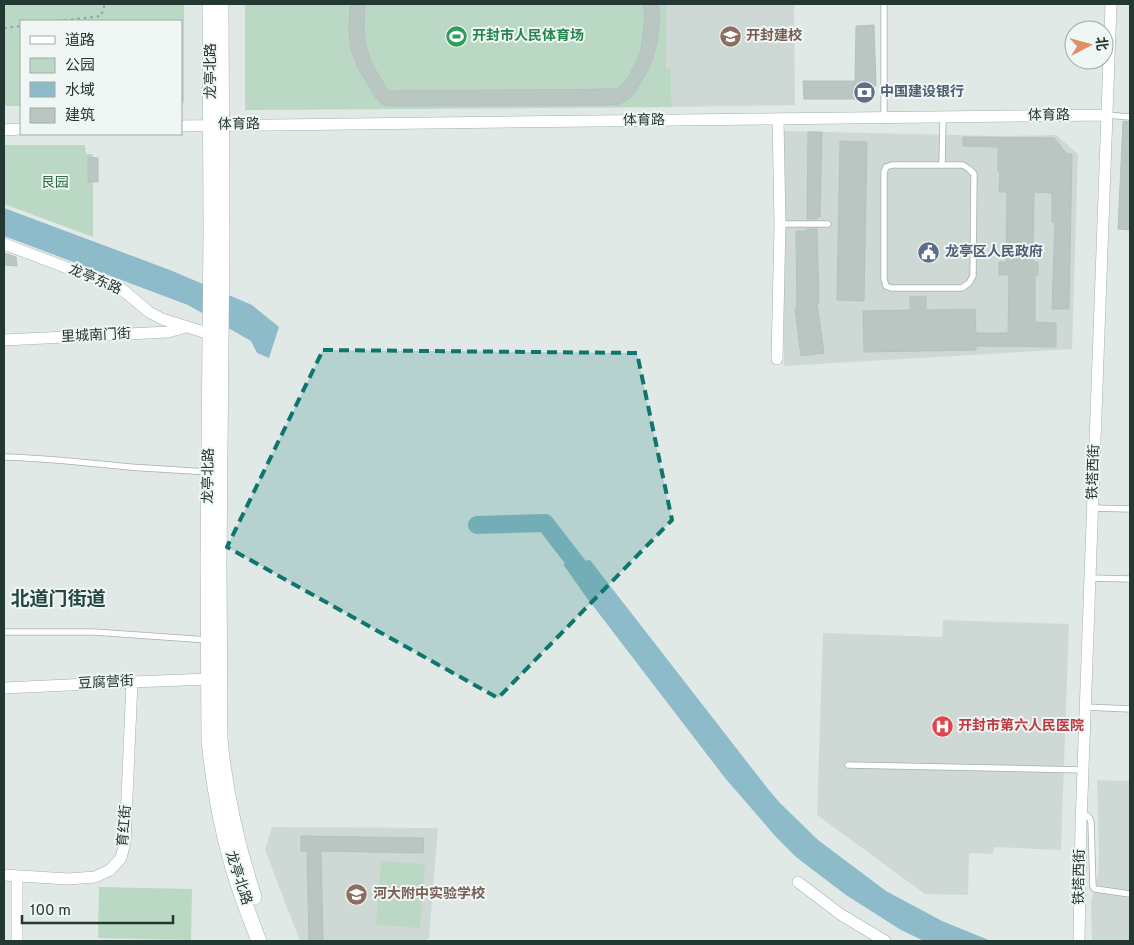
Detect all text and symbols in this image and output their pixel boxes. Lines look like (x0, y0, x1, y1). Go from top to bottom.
legend (20, 20, 182, 135)
north arrow (1064, 20, 1114, 70)
sports icon: 开封市人民体育场 (444, 24, 468, 48)
school or university icon: 开封建校 (718, 24, 742, 48)
place label: 开封市人民体育场 (472, 27, 584, 45)
place label: 开封建校 (746, 27, 802, 45)
text: 道路 (65, 32, 95, 51)
text: 北 (1091, 36, 1110, 52)
street label: 龙亭北路 (202, 43, 220, 99)
text: 公园 (65, 57, 95, 76)
bank icon: 中国建设银行 (852, 80, 876, 104)
text: 水域 (65, 82, 95, 101)
place label: 中国建设银行 (880, 84, 964, 101)
text: 建筑 (65, 107, 95, 126)
street label: 体育路 (1028, 107, 1070, 125)
street label: 体育路 (623, 112, 665, 130)
street label: 体育路 (218, 116, 260, 134)
park label: 艮园 (41, 175, 69, 192)
public building icon: 龙亭区人民政府 (917, 240, 941, 264)
place label: 龙亭区人民政府 (945, 243, 1043, 261)
street label: 龙亭东路 (66, 260, 124, 299)
street label: 里城南门街 (61, 326, 131, 346)
street label: 铁塔西街 (1085, 444, 1103, 500)
street label: 龙亭北路 (199, 448, 218, 504)
district label: 北道门街道 (10, 588, 106, 612)
street label: 豆腐营街 (78, 672, 134, 693)
hospital icon: 开封市第六人民医院 (930, 714, 954, 738)
place label: 开封市第六人民医院 (958, 717, 1084, 735)
street label: 育红街 (115, 804, 135, 848)
street label: 龙亭北路 (221, 848, 256, 907)
street label: 铁塔西街 (1071, 849, 1089, 905)
school or university icon: 河大附中实验学校 (345, 882, 369, 906)
place label: 河大附中实验学校 (373, 885, 485, 903)
scale bar (22, 892, 174, 924)
text: 100 m (30, 902, 71, 921)

